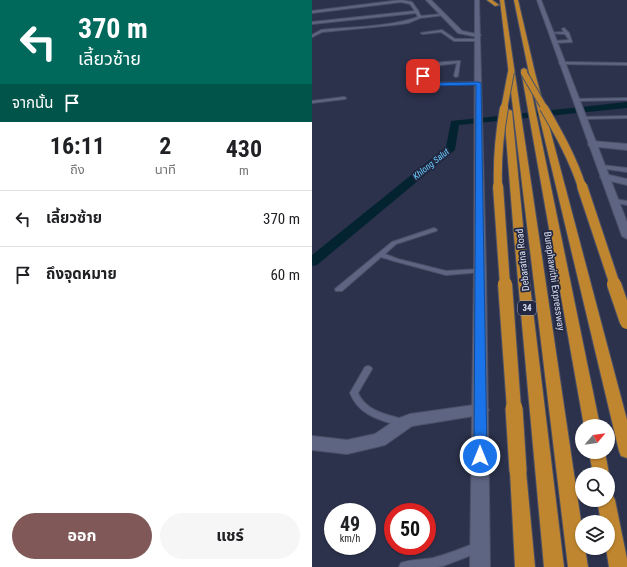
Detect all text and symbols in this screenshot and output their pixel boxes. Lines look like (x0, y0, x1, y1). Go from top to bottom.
text: 370 m (78, 12, 148, 45)
icon: left (12, 16, 64, 68)
text: เลี้ยวซ้าย (78, 48, 141, 69)
pin (406, 59, 440, 93)
icon: arrive (412, 65, 434, 87)
icon: arrive (61, 92, 83, 114)
text: จากนั้น (12, 94, 53, 112)
text: 16:11 (50, 132, 105, 160)
text: 2 (159, 132, 171, 160)
text: 430 (226, 135, 262, 163)
water label: Khlong Salut (411, 146, 451, 182)
text: ถึง (70, 162, 85, 177)
text: นาที (155, 162, 176, 177)
text: m (239, 163, 249, 178)
icon: left (12, 208, 34, 230)
text: เลี้ยวซ้าย (46, 209, 102, 227)
text: 370 m (263, 210, 300, 228)
street label: Debaratna Road (514, 228, 531, 292)
street label: Buraphawithi Expressway (542, 231, 567, 331)
icon: arrive (12, 264, 34, 286)
text: ถึงจุดหมาย (46, 265, 117, 283)
text: 60 m (270, 266, 300, 284)
road number: 34 (518, 301, 536, 315)
north arrow (575, 419, 615, 459)
map controls (575, 419, 615, 555)
position arrow (459, 435, 501, 477)
button: search (575, 467, 615, 507)
speed limit sign: 50 (384, 503, 436, 555)
text: 49 (340, 512, 360, 536)
button: ออก (12, 513, 152, 559)
button: แชร์ (160, 513, 300, 559)
button: layers (575, 515, 615, 555)
text: km/h (340, 533, 360, 544)

